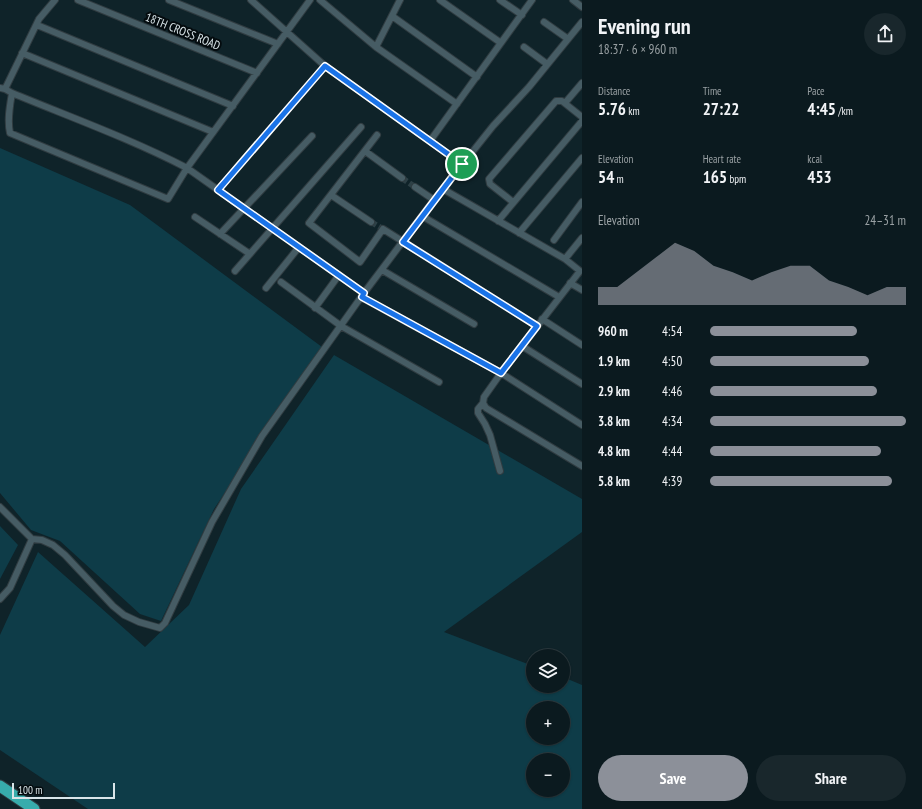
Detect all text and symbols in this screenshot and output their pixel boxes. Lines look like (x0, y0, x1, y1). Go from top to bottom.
street label: 18TH CROSS ROAD (143, 9, 223, 53)
text: Evening run (598, 12, 691, 40)
button: share (864, 13, 906, 55)
text: 18:37 · 6 × 960 m (598, 41, 677, 58)
text: Distance (598, 84, 630, 98)
text: Time (703, 84, 722, 98)
text: Pace (807, 84, 825, 98)
text: 5.76 (598, 98, 626, 120)
text: 27:22 (703, 98, 739, 120)
text: 4:45 (807, 98, 836, 120)
text: km (626, 104, 640, 118)
text: /km (836, 104, 853, 118)
pin (445, 147, 479, 181)
text: Elevation (598, 152, 633, 166)
text: Heart rate (703, 152, 741, 166)
text: kcal (807, 152, 822, 166)
icon: arrive (451, 153, 473, 175)
text: 54 (598, 166, 614, 188)
text: 165 (703, 166, 727, 188)
text: 453 (807, 166, 832, 188)
text: m (614, 172, 624, 186)
text: bpm (727, 172, 746, 186)
text: Elevation (598, 212, 640, 229)
text: 24–31 m (864, 212, 906, 229)
text: 960 m (598, 323, 628, 340)
text: 4:54 (662, 323, 682, 340)
text: 1.9 km (598, 353, 630, 370)
text: 4:50 (662, 353, 682, 370)
text: 2.9 km (598, 383, 630, 400)
text: 4:46 (662, 383, 682, 400)
text: 3.8 km (598, 413, 630, 430)
text: 4:34 (662, 413, 682, 430)
text: 4.8 km (598, 443, 630, 460)
text: 4:44 (662, 443, 682, 460)
text: 5.8 km (598, 473, 630, 490)
text: 4:39 (662, 473, 682, 490)
map controls (526, 649, 570, 797)
button: layers (526, 649, 570, 693)
button: + (526, 701, 570, 745)
button: − (526, 753, 570, 797)
button: Save (598, 755, 748, 801)
button: Share (756, 755, 906, 801)
scale bar (12, 781, 115, 800)
text: 100 m (18, 783, 42, 797)

